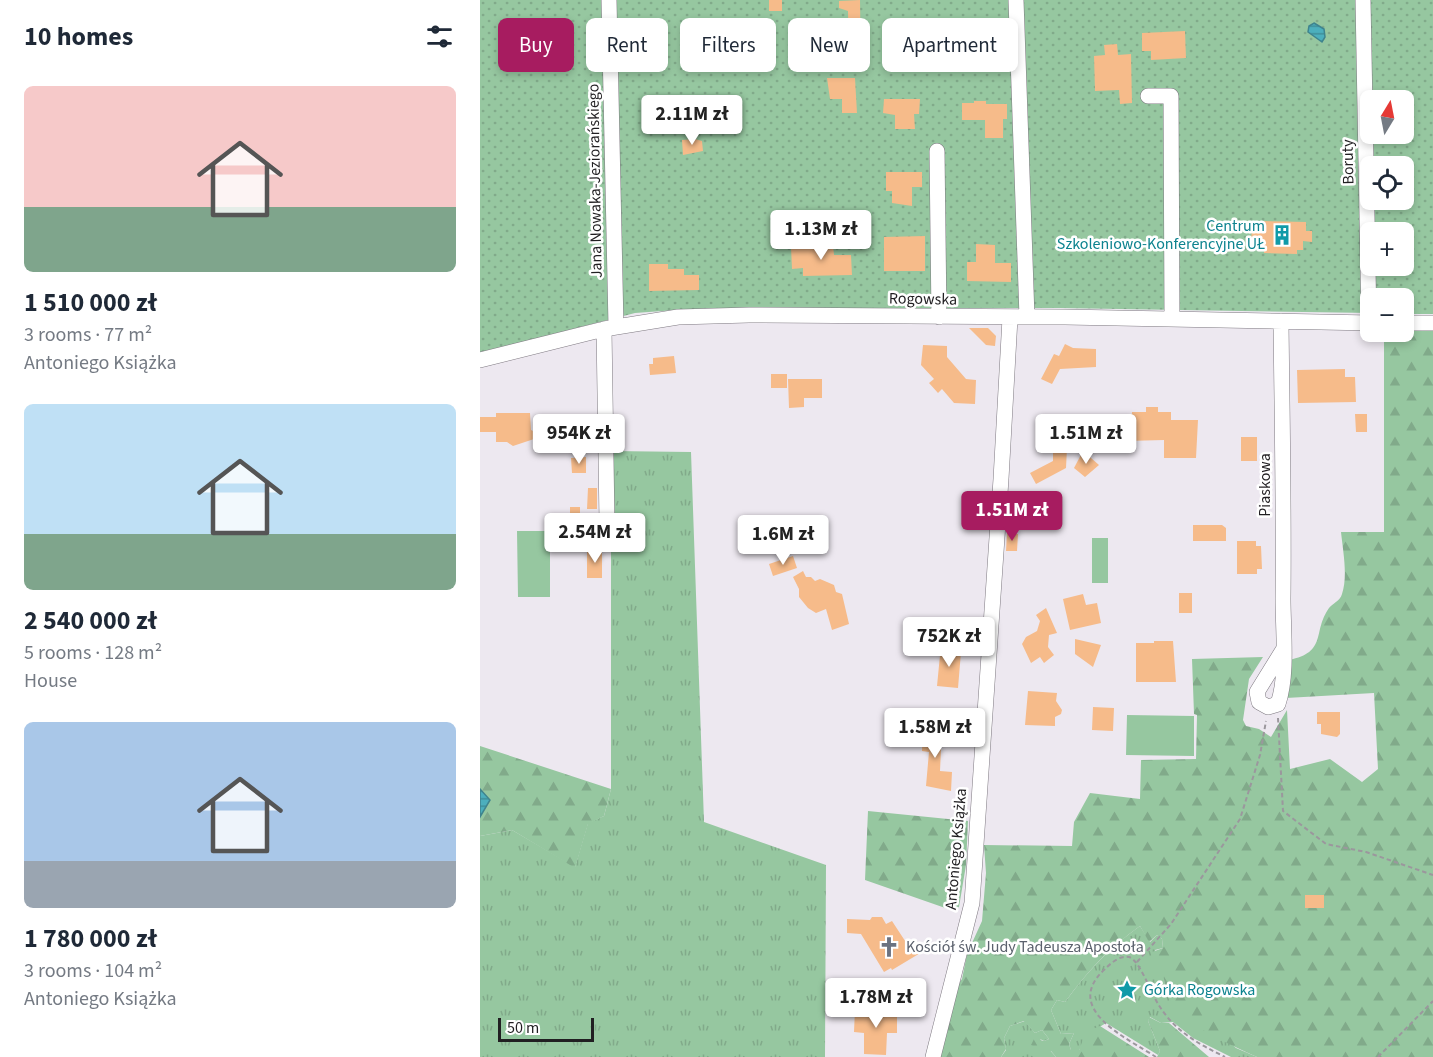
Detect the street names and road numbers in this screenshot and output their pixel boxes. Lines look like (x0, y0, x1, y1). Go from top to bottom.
street label: Jana Nowaka-Jeziorańskiego (582, 84, 608, 278)
street label: Boruty (1337, 139, 1359, 185)
street label: Rogowska (889, 287, 957, 311)
street label: Piaskowa (1254, 453, 1276, 517)
street label: Antoniego Książka (940, 787, 972, 911)

